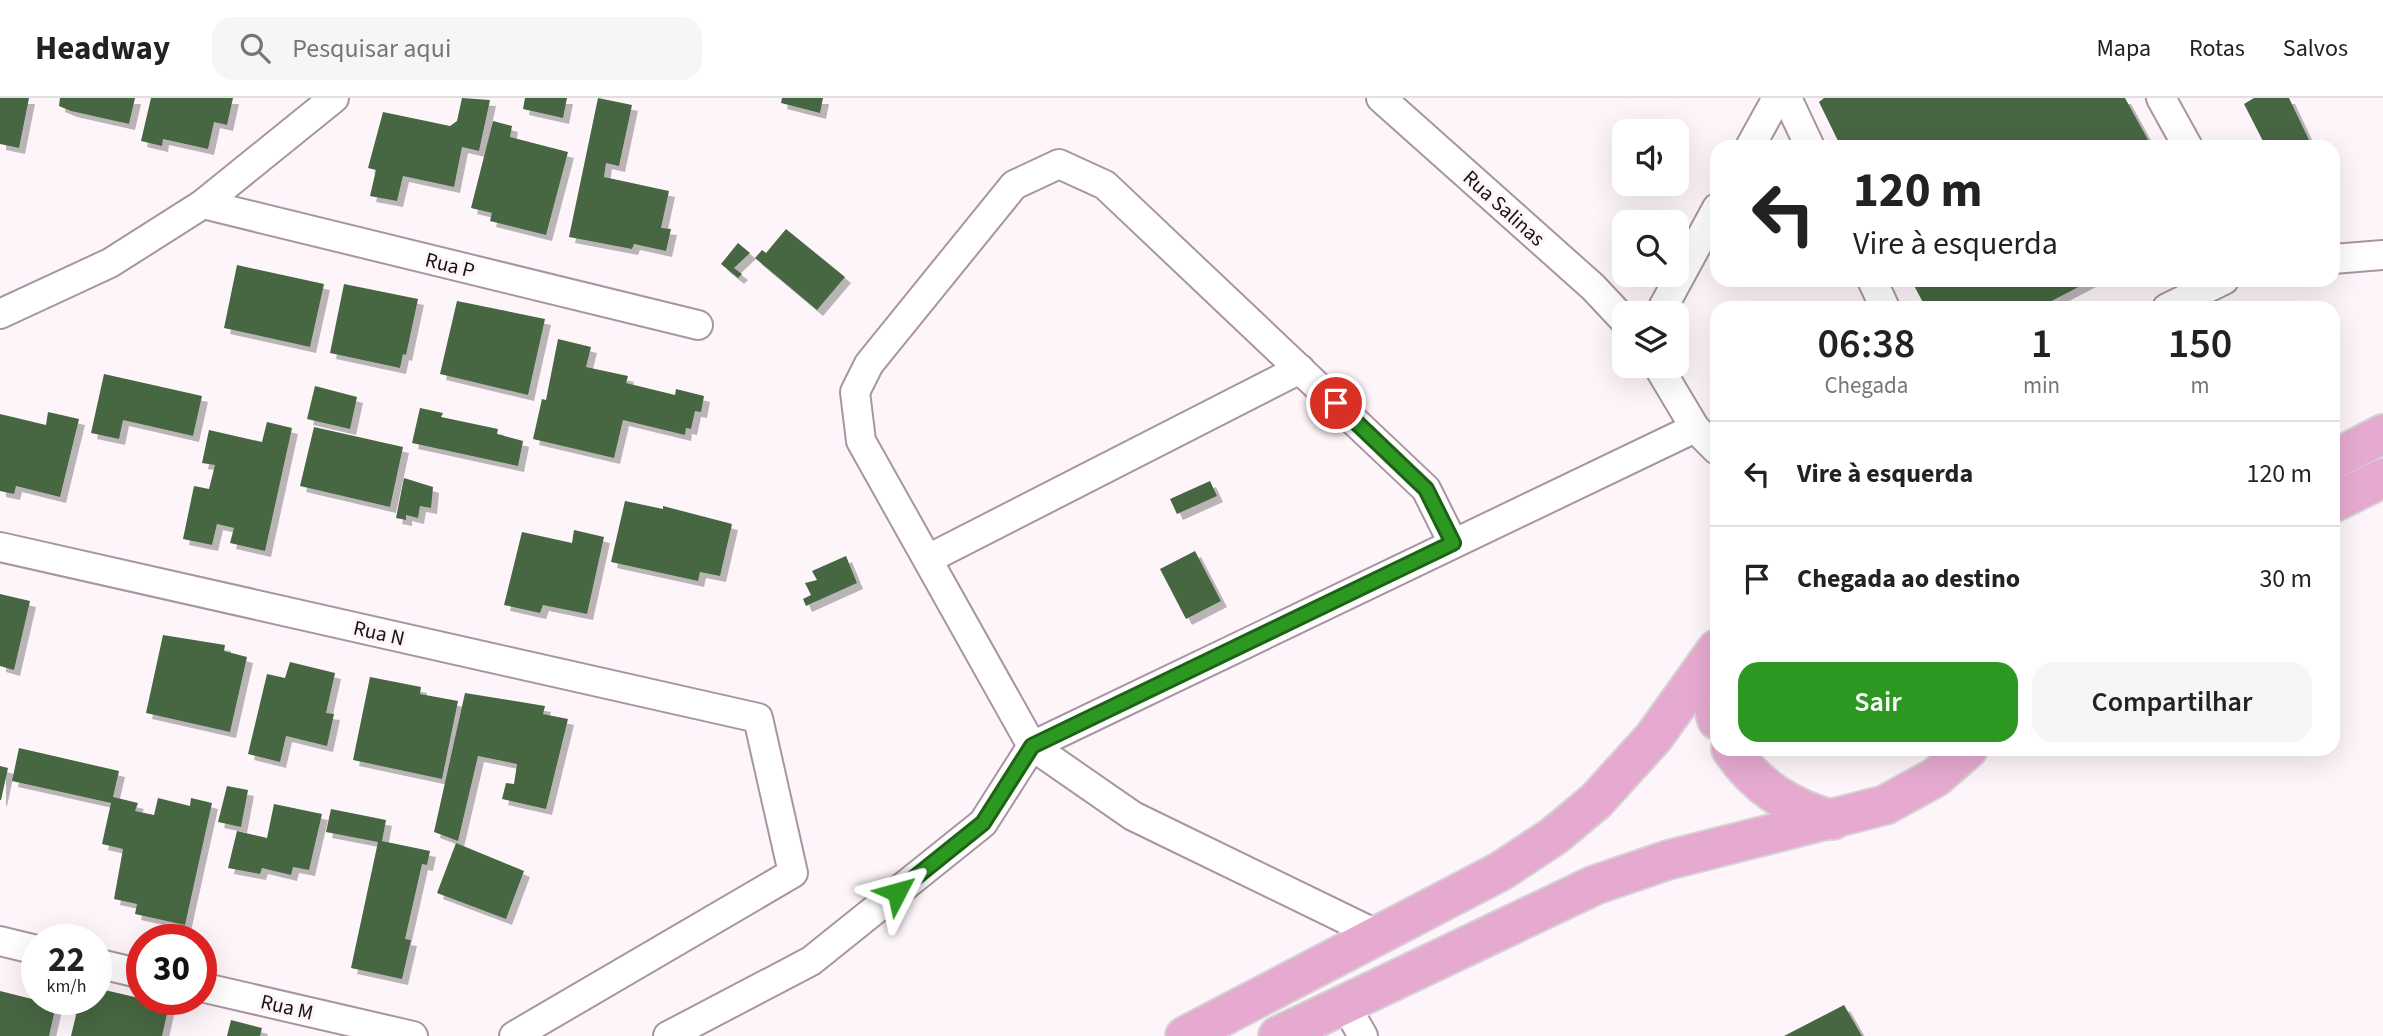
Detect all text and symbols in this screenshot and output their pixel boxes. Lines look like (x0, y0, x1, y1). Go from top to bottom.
search box (212, 17, 702, 80)
text: Headway (35, 25, 170, 72)
icon: search (236, 29, 274, 67)
text: Pesquisar aqui (292, 30, 451, 67)
text: Mapa (2096, 31, 2151, 66)
text: Rotas (2189, 31, 2245, 66)
text: Salvos (2283, 31, 2348, 66)
map controls (1612, 119, 1689, 378)
button: sound (1612, 119, 1689, 196)
text: 120 m (1853, 156, 1982, 226)
street label: Rua Salinas (1456, 163, 1552, 253)
icon: left (1738, 168, 1829, 259)
button: search (1612, 210, 1689, 287)
text: Vire à esquerda (1853, 221, 2058, 267)
street label: Rua P (422, 244, 478, 286)
button: layers (1612, 301, 1689, 378)
text: 06:38 (1818, 314, 1915, 374)
text: 1 (2031, 314, 2052, 374)
text: 150 (2168, 314, 2232, 374)
text: Chegada (1824, 369, 1908, 402)
text: min (2023, 369, 2060, 402)
text: m (2191, 369, 2210, 402)
pin (1306, 373, 1366, 433)
icon: arrive (1317, 384, 1355, 422)
icon: left (1738, 455, 1776, 493)
text: Vire à esquerda (1797, 455, 1973, 492)
text: 120 m (2246, 455, 2312, 492)
icon: arrive (1738, 560, 1776, 598)
text: Chegada ao destino (1797, 560, 2020, 597)
text: 30 m (2259, 560, 2312, 597)
street label: Rua N (350, 613, 408, 653)
button: Sair (1738, 662, 2018, 742)
button: Compartilhar (2032, 662, 2312, 742)
position arrow (860, 855, 934, 929)
speed limit sign: 30 (126, 924, 217, 1015)
text: 22 (48, 935, 85, 985)
text: km/h (47, 974, 86, 999)
street label: Rua M (258, 986, 316, 1028)

